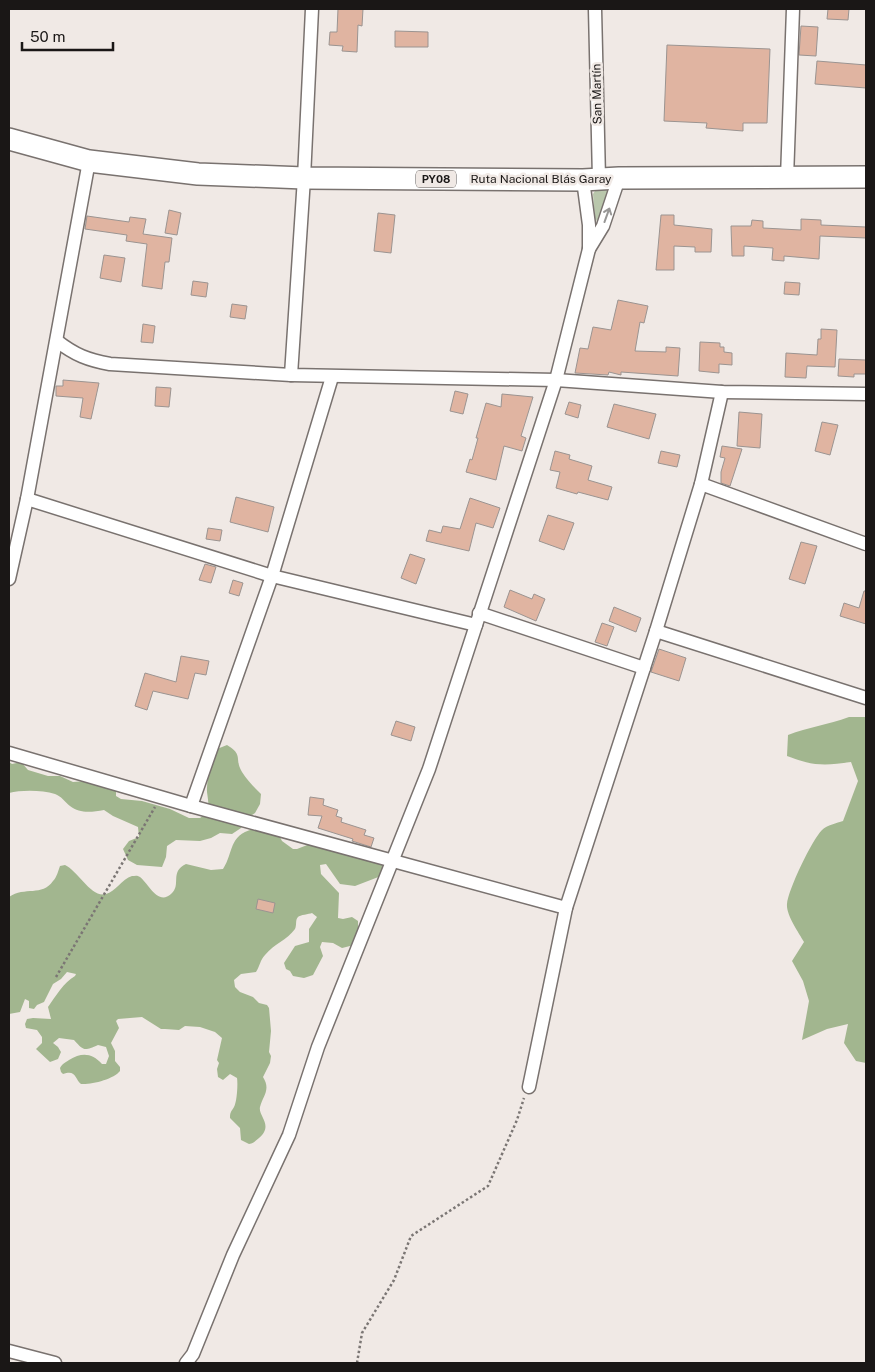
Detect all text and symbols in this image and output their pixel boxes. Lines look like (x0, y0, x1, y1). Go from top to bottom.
scale bar (22, 20, 114, 52)
text: 50 m (30, 28, 65, 45)
street label: San Martín (589, 63, 605, 125)
road number: PY08 (416, 170, 456, 188)
street label: Ruta Nacional Blás Garay (470, 172, 612, 186)
one-way arrow (603, 208, 612, 223)

